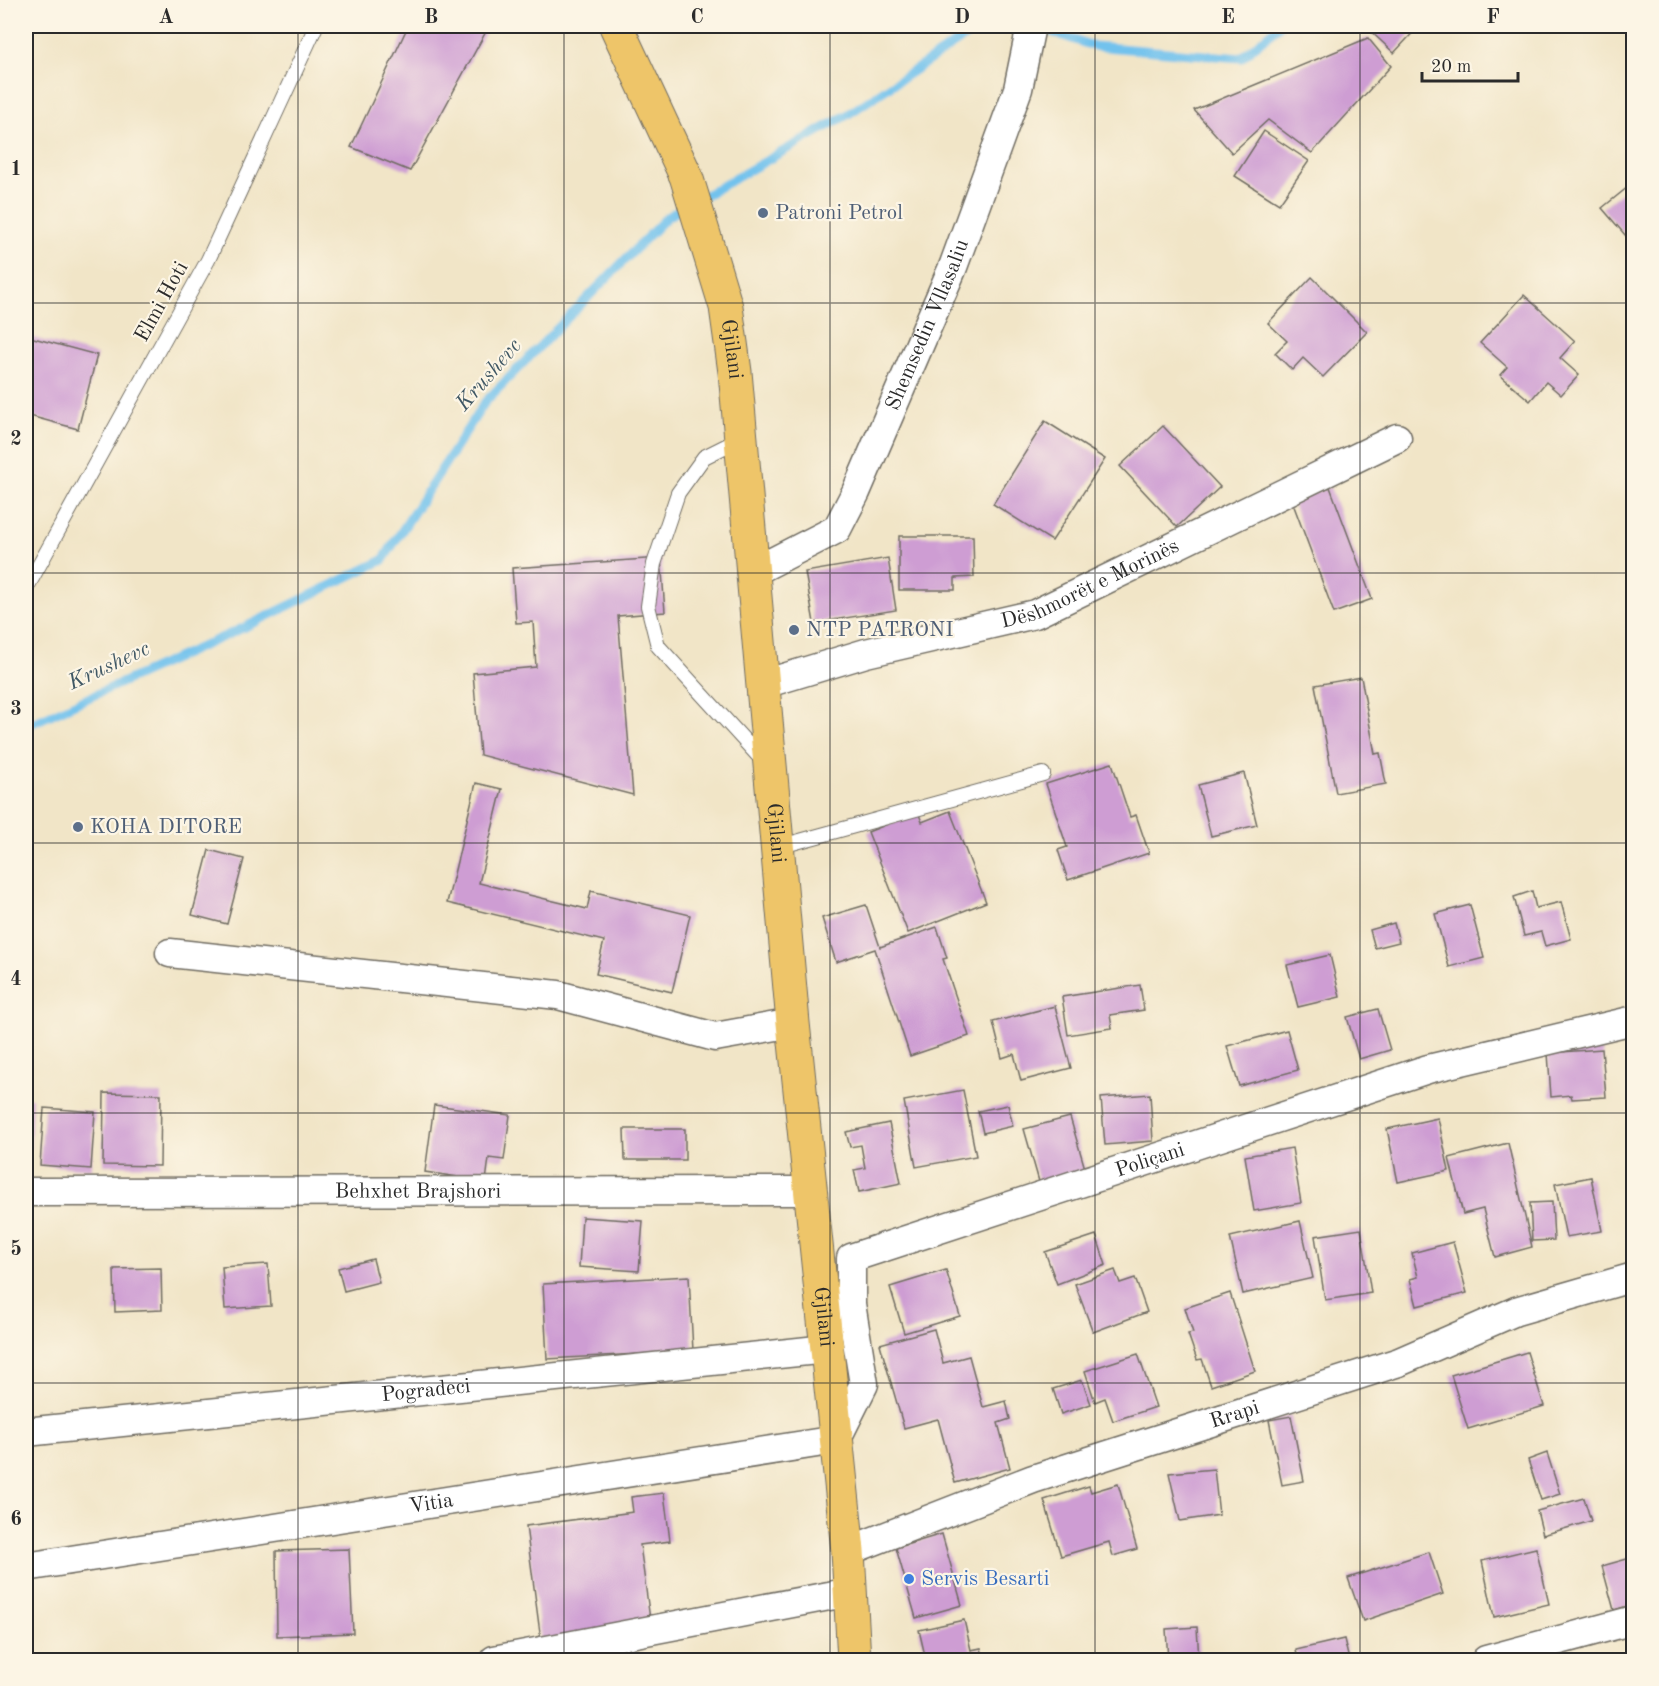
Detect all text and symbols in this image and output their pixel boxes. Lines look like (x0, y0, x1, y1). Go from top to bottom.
text: A (158, 8, 174, 28)
text: B (424, 8, 438, 28)
text: C (690, 8, 704, 28)
text: D (954, 8, 970, 28)
text: E (1221, 8, 1235, 28)
text: F (1486, 8, 1500, 28)
scale bar (1422, 45, 1518, 83)
text: 20 m (1431, 58, 1471, 76)
text: 1 (10, 160, 22, 180)
place label: Patroni Petrol (775, 203, 903, 224)
marker: Patroni Petrol (756, 206, 770, 220)
street label: Shemsedin Vllasaliu (882, 237, 973, 413)
street label: Elmi Hoti (131, 258, 193, 346)
street label: Gjilani (717, 318, 746, 380)
water label: Krushevc (451, 335, 526, 416)
text: 2 (10, 430, 22, 450)
street label: Dëshmorët e Morinës (999, 535, 1182, 632)
place label: NTP PATRONI (806, 620, 953, 641)
marker: NTP PATRONI (787, 623, 801, 637)
water label: Krushevc (64, 637, 153, 695)
text: 3 (10, 700, 22, 720)
street label: Gjilani (763, 802, 789, 864)
place label: KOHA DITORE (90, 817, 242, 838)
marker: KOHA DITORE (71, 820, 85, 834)
text: 4 (10, 970, 22, 990)
street label: Poliçani (1113, 1139, 1187, 1181)
street label: Behxhet Brajshori (335, 1181, 501, 1202)
text: 5 (10, 1239, 22, 1260)
street label: Gjilani (810, 1285, 837, 1348)
street label: Pogradeci (380, 1376, 471, 1406)
street label: Rrapi (1207, 1397, 1262, 1432)
street label: Vitia (408, 1490, 455, 1517)
text: 6 (10, 1510, 22, 1530)
place label: Servis Besarti (921, 1569, 1049, 1590)
marker: Servis Besarti (902, 1572, 916, 1586)

